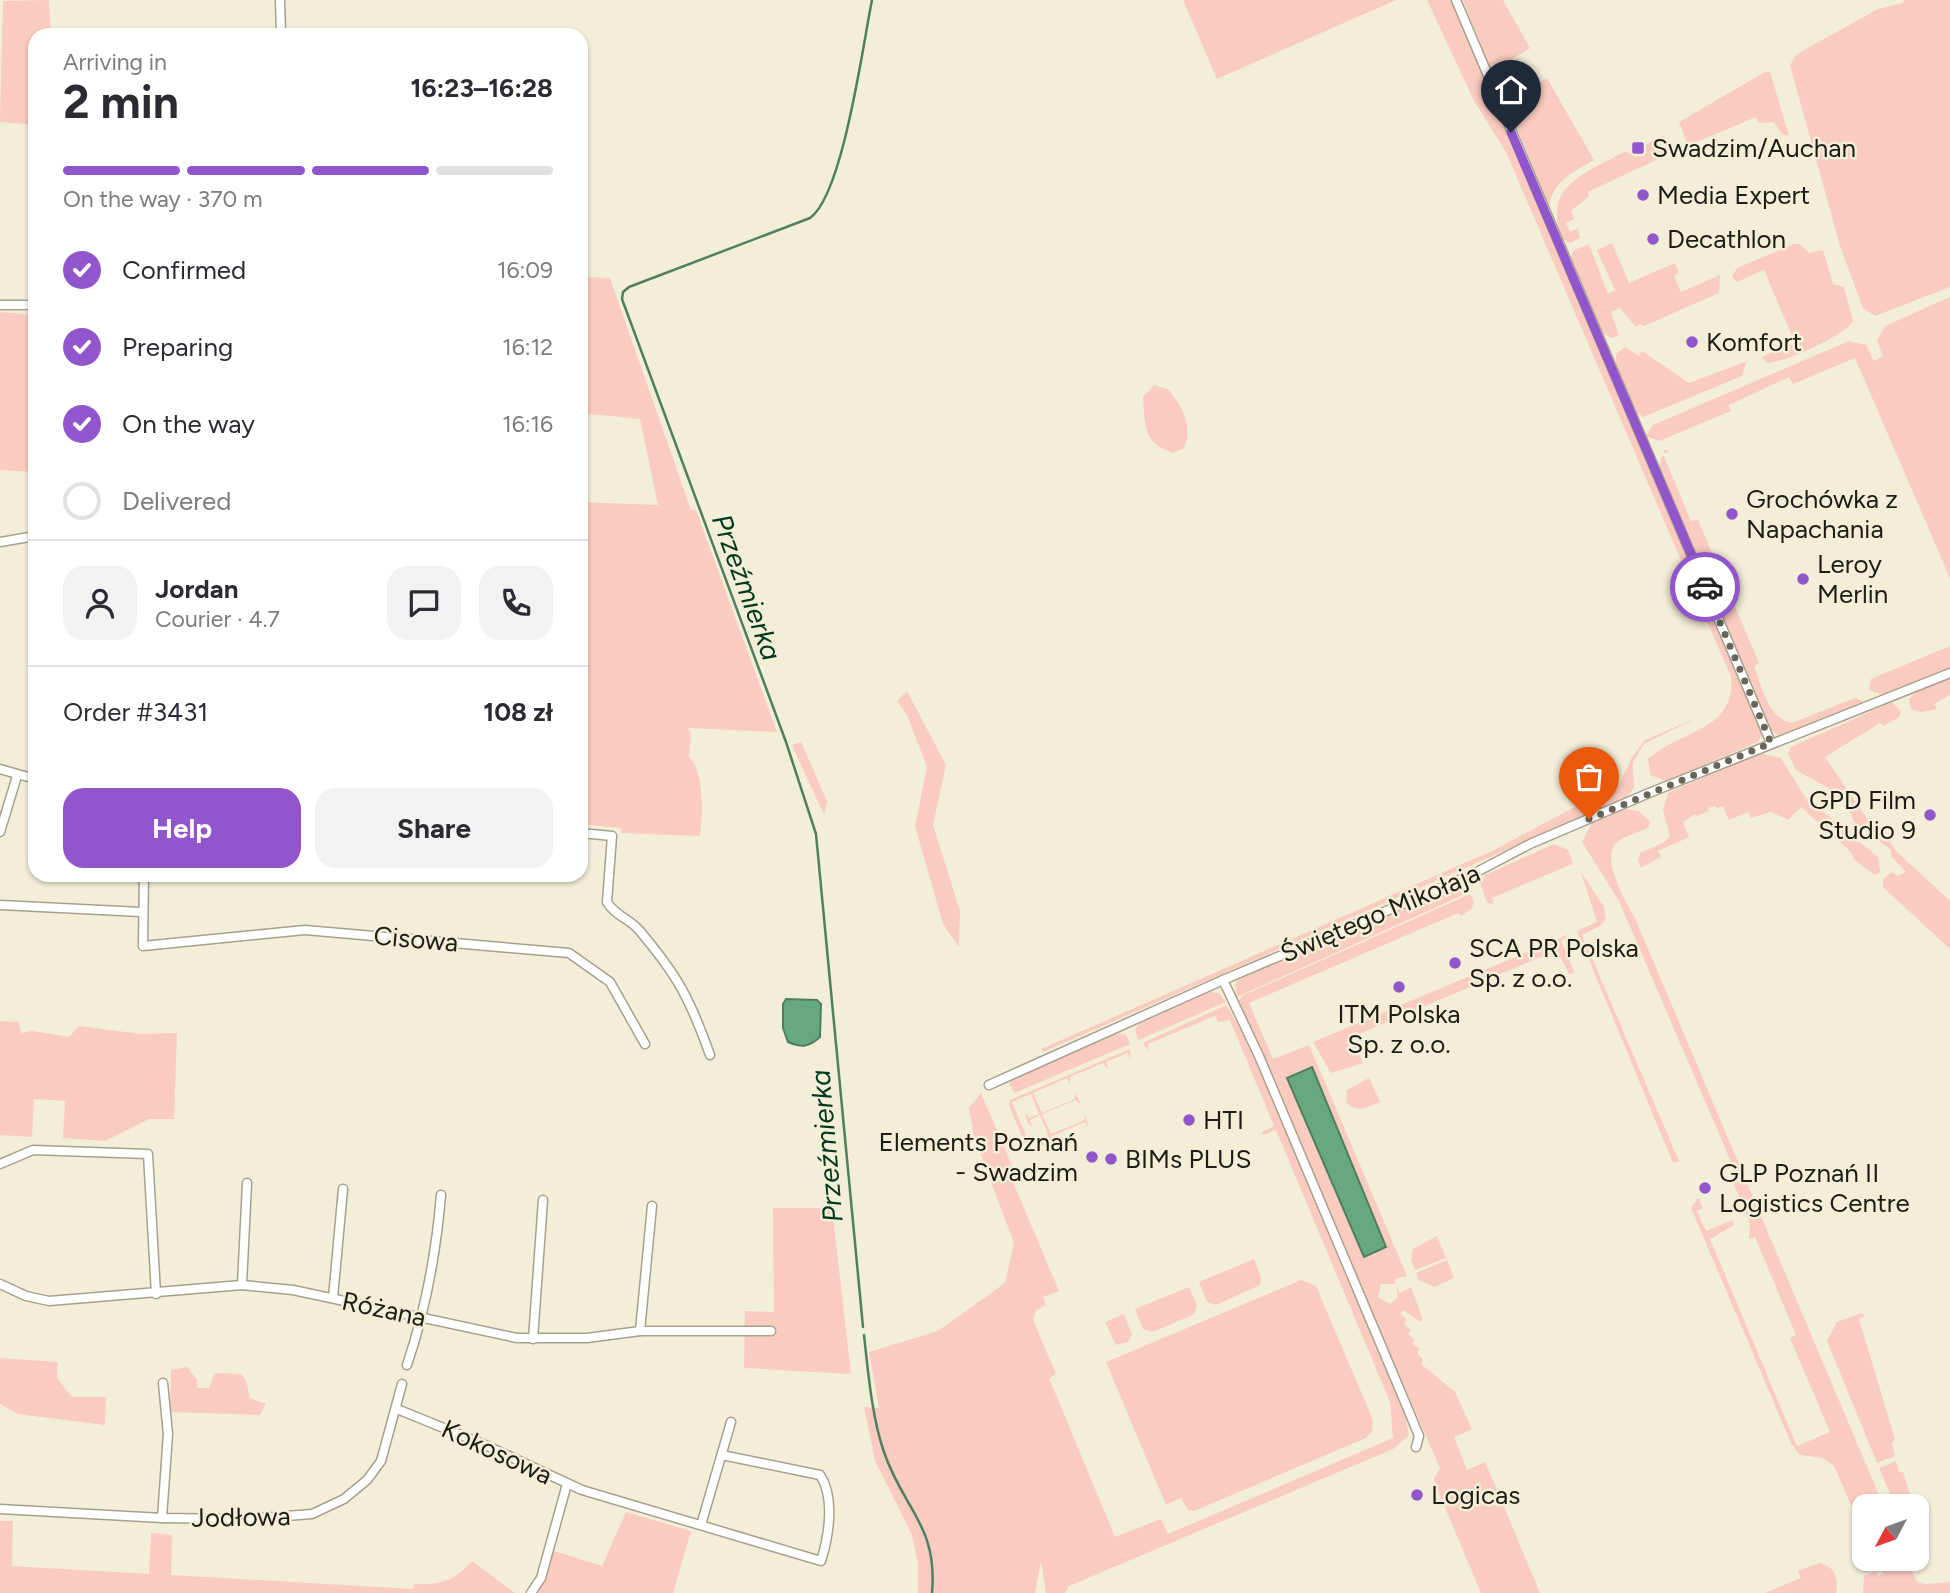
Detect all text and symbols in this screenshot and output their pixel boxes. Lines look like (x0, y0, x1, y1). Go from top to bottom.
text: Arriving in (63, 48, 167, 76)
pin (1481, 60, 1541, 132)
icon: home (1492, 71, 1530, 109)
text: 16:23–16:28 (410, 72, 553, 104)
text: 2 min (63, 74, 179, 130)
place label: Swadzim/Auchan (1652, 132, 1856, 164)
marker: Swadzim/Auchan (1630, 140, 1646, 156)
place label: Media Expert (1657, 179, 1810, 211)
text: On the way · 370 m (63, 185, 263, 213)
marker: Media Expert (1635, 187, 1651, 203)
place label: Decathlon (1667, 223, 1786, 255)
marker: Decathlon (1645, 231, 1661, 247)
icon: check (63, 251, 101, 289)
text: Confirmed (122, 254, 246, 286)
text: 16:09 (497, 256, 553, 284)
place label: Komfort (1706, 326, 1802, 358)
icon: check (63, 328, 101, 366)
text: Preparing (122, 331, 233, 363)
text: 16:12 (502, 333, 553, 361)
marker: Komfort (1684, 334, 1700, 350)
icon: check (63, 405, 101, 443)
text: On the way (122, 408, 255, 440)
text: 16:16 (502, 410, 553, 438)
place label: Grochówka z Napachania (1746, 483, 1898, 545)
text: Delivered (122, 485, 231, 517)
marker: Grochówka z Napachania (1724, 506, 1740, 522)
water label: Przeźmierka (705, 509, 789, 665)
place label: Leroy Merlin (1817, 548, 1888, 610)
courier (1670, 552, 1740, 622)
button: person (63, 566, 137, 640)
button: chat (387, 566, 461, 640)
button: phone (479, 566, 553, 640)
icon: car (1686, 568, 1724, 606)
marker: Leroy Merlin (1795, 571, 1811, 587)
text: Jordan (155, 573, 238, 605)
text: Courier · 4.7 (155, 605, 280, 633)
text: Order #3431 (63, 696, 208, 728)
text: 108 zł (483, 696, 553, 728)
pin (1559, 747, 1619, 819)
icon: bag (1570, 758, 1608, 796)
place label: GPD Film Studio 9 (1809, 784, 1916, 846)
button: Help (63, 788, 301, 868)
button: Share (315, 788, 553, 868)
marker: GPD Film Studio 9 (1922, 807, 1938, 823)
street label: Świętego Mikołaja (1275, 857, 1485, 969)
street label: Cisowa (372, 919, 460, 959)
place label: SCA PR Polska Sp. z o.o. (1469, 932, 1639, 994)
marker: SCA PR Polska Sp. z o.o. (1447, 955, 1463, 971)
marker: ITM Polska Sp. z o.o. (1391, 979, 1407, 995)
place label: ITM Polska Sp. z o.o. (1337, 998, 1461, 1060)
water label: Przeźmierka (802, 1068, 850, 1224)
place label: HTI (1203, 1104, 1244, 1136)
marker: HTI (1181, 1112, 1197, 1128)
place label: Elements Poznań - Swadzim (879, 1126, 1078, 1188)
place label: BIMs PLUS (1125, 1143, 1251, 1175)
marker: Elements Poznań - Swadzim (1084, 1149, 1100, 1165)
marker: BIMs PLUS (1103, 1151, 1119, 1167)
place label: GLP Poznań II Logistics Centre (1719, 1157, 1910, 1219)
marker: GLP Poznań II Logistics Centre (1697, 1180, 1713, 1196)
street label: Różana (339, 1284, 429, 1334)
street label: Kokosowa (437, 1412, 557, 1492)
place label: Logicas (1431, 1479, 1520, 1511)
marker: Logicas (1409, 1487, 1425, 1503)
north arrow (1852, 1494, 1928, 1572)
map controls (1852, 1494, 1929, 1571)
street label: Jodłowa (191, 1500, 291, 1534)

